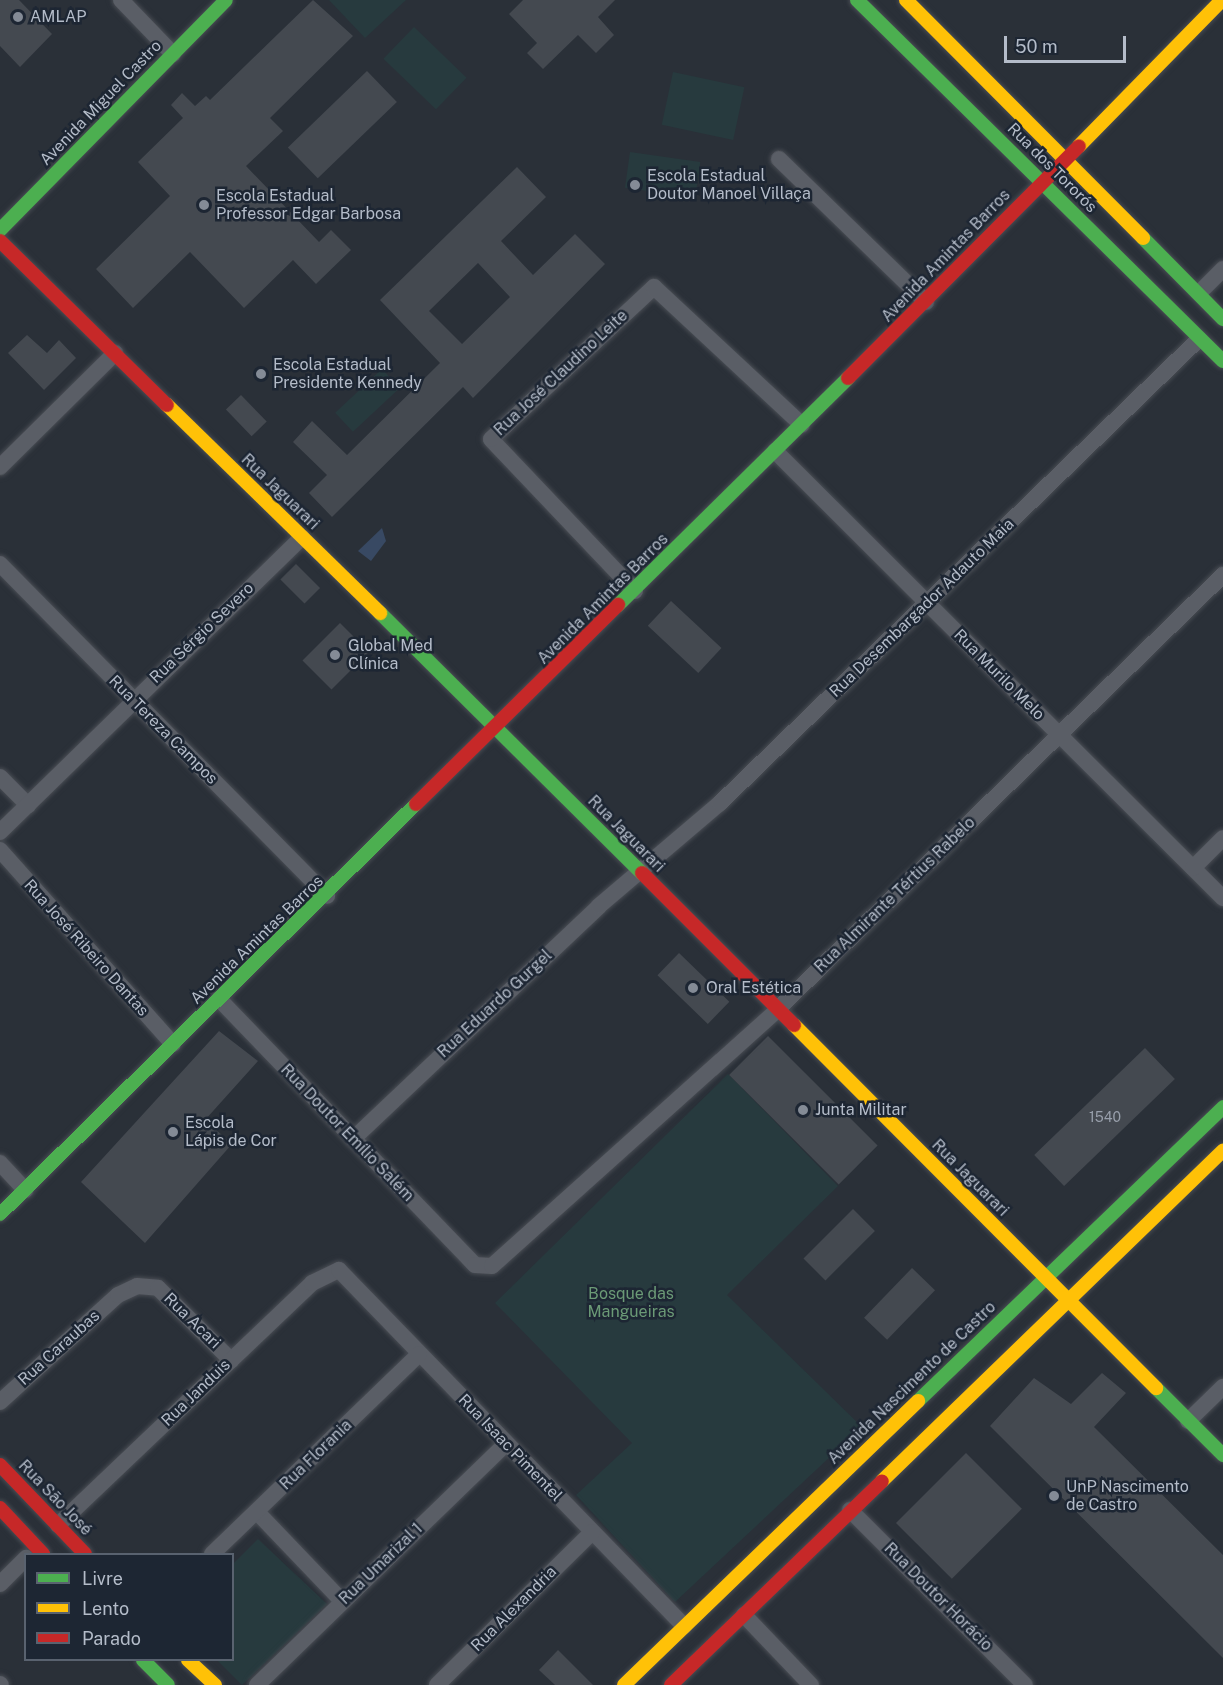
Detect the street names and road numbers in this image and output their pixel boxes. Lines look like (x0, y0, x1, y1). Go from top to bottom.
street label: Avenida Miguel Castro (36, 36, 166, 170)
street label: Rua dos Tororós (1003, 119, 1101, 217)
street label: Avenida Amintas Barros (878, 186, 1014, 326)
street label: Rua José Claudino Leite (490, 306, 632, 440)
street label: Rua Jaguarari (237, 450, 323, 534)
street label: Rua Desembargador Adauto Maia (826, 515, 1018, 701)
street label: Avenida Amintas Barros (534, 530, 672, 668)
street label: Rua Sérgio Severo (146, 578, 258, 688)
street label: Rua Murilo Melo (950, 626, 1048, 724)
street label: Rua Tereza Campos (105, 672, 221, 788)
street label: Rua Jaguarari (584, 792, 668, 876)
street label: Rua Almirante Tértius Rabelo (811, 813, 979, 977)
street label: Avenida Amintas Barros (187, 872, 327, 1008)
street label: Rua José Ribeiro Dantas (20, 876, 152, 1020)
street label: Rua Eduardo Gurgel (434, 946, 556, 1062)
street label: Rua Doutor Emílio Salém (276, 1060, 418, 1206)
street label: Rua Jaguarari (928, 1136, 1012, 1220)
street label: Rua Acari (160, 1289, 224, 1353)
street label: Avenida Nascimento de Castro (824, 1297, 1000, 1469)
street label: Rua Caraubas (14, 1306, 104, 1390)
street label: Rua Janduis (158, 1356, 234, 1430)
street label: Rua Isaac Pimentel (454, 1390, 566, 1506)
street label: Rua Florania (276, 1416, 356, 1494)
street label: Rua São José (14, 1456, 96, 1540)
street label: Rua Umarizal 1 (335, 1519, 427, 1609)
street label: Rua Doutor Horácio (880, 1539, 996, 1655)
street label: Rua Alexandria (467, 1562, 561, 1656)

